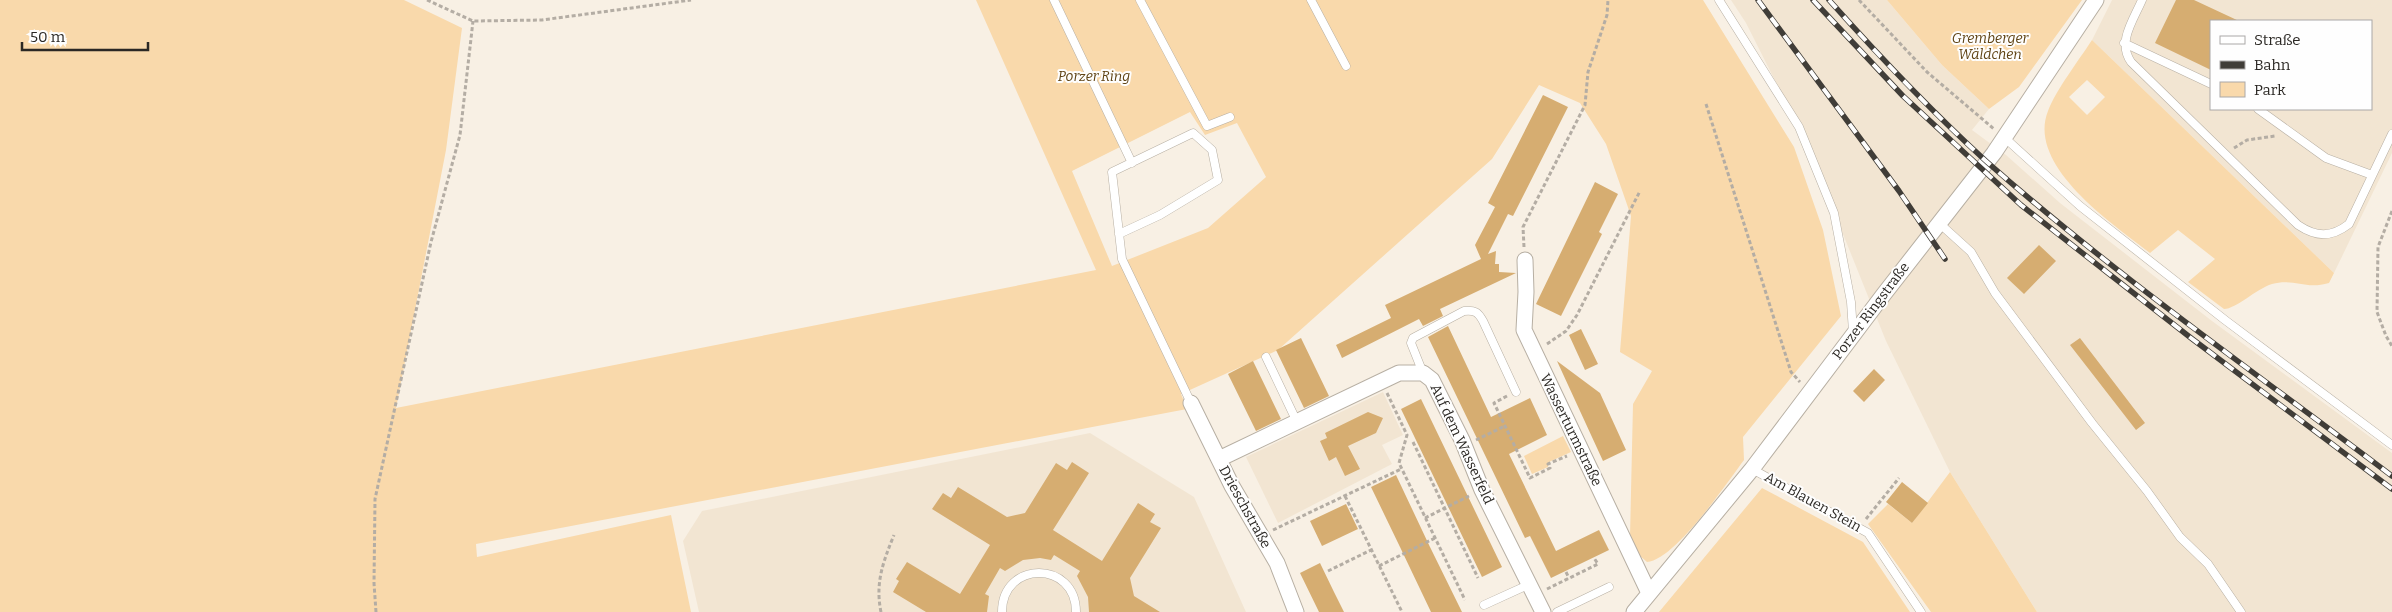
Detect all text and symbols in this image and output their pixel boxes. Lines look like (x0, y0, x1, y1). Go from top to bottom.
scale bar (22, 20, 149, 52)
legend (2210, 20, 2372, 110)
text: 50 m (30, 28, 66, 46)
park label: Gremberger Wäldchen (1952, 30, 2030, 63)
text: Straße (2254, 31, 2300, 49)
text: Bahn (2254, 56, 2291, 74)
park label: Porzer Ring (1058, 68, 1130, 85)
text: Park (2254, 81, 2286, 99)
street label: Porzer Ringstraße (1829, 259, 1913, 363)
street label: Wasserturmstraße (1536, 371, 1606, 489)
street label: Auf dem Wasserfeld (1427, 381, 1497, 507)
street label: Drieschstraße (1215, 463, 1275, 551)
street label: Am Blauen Stein (1762, 468, 1864, 536)

